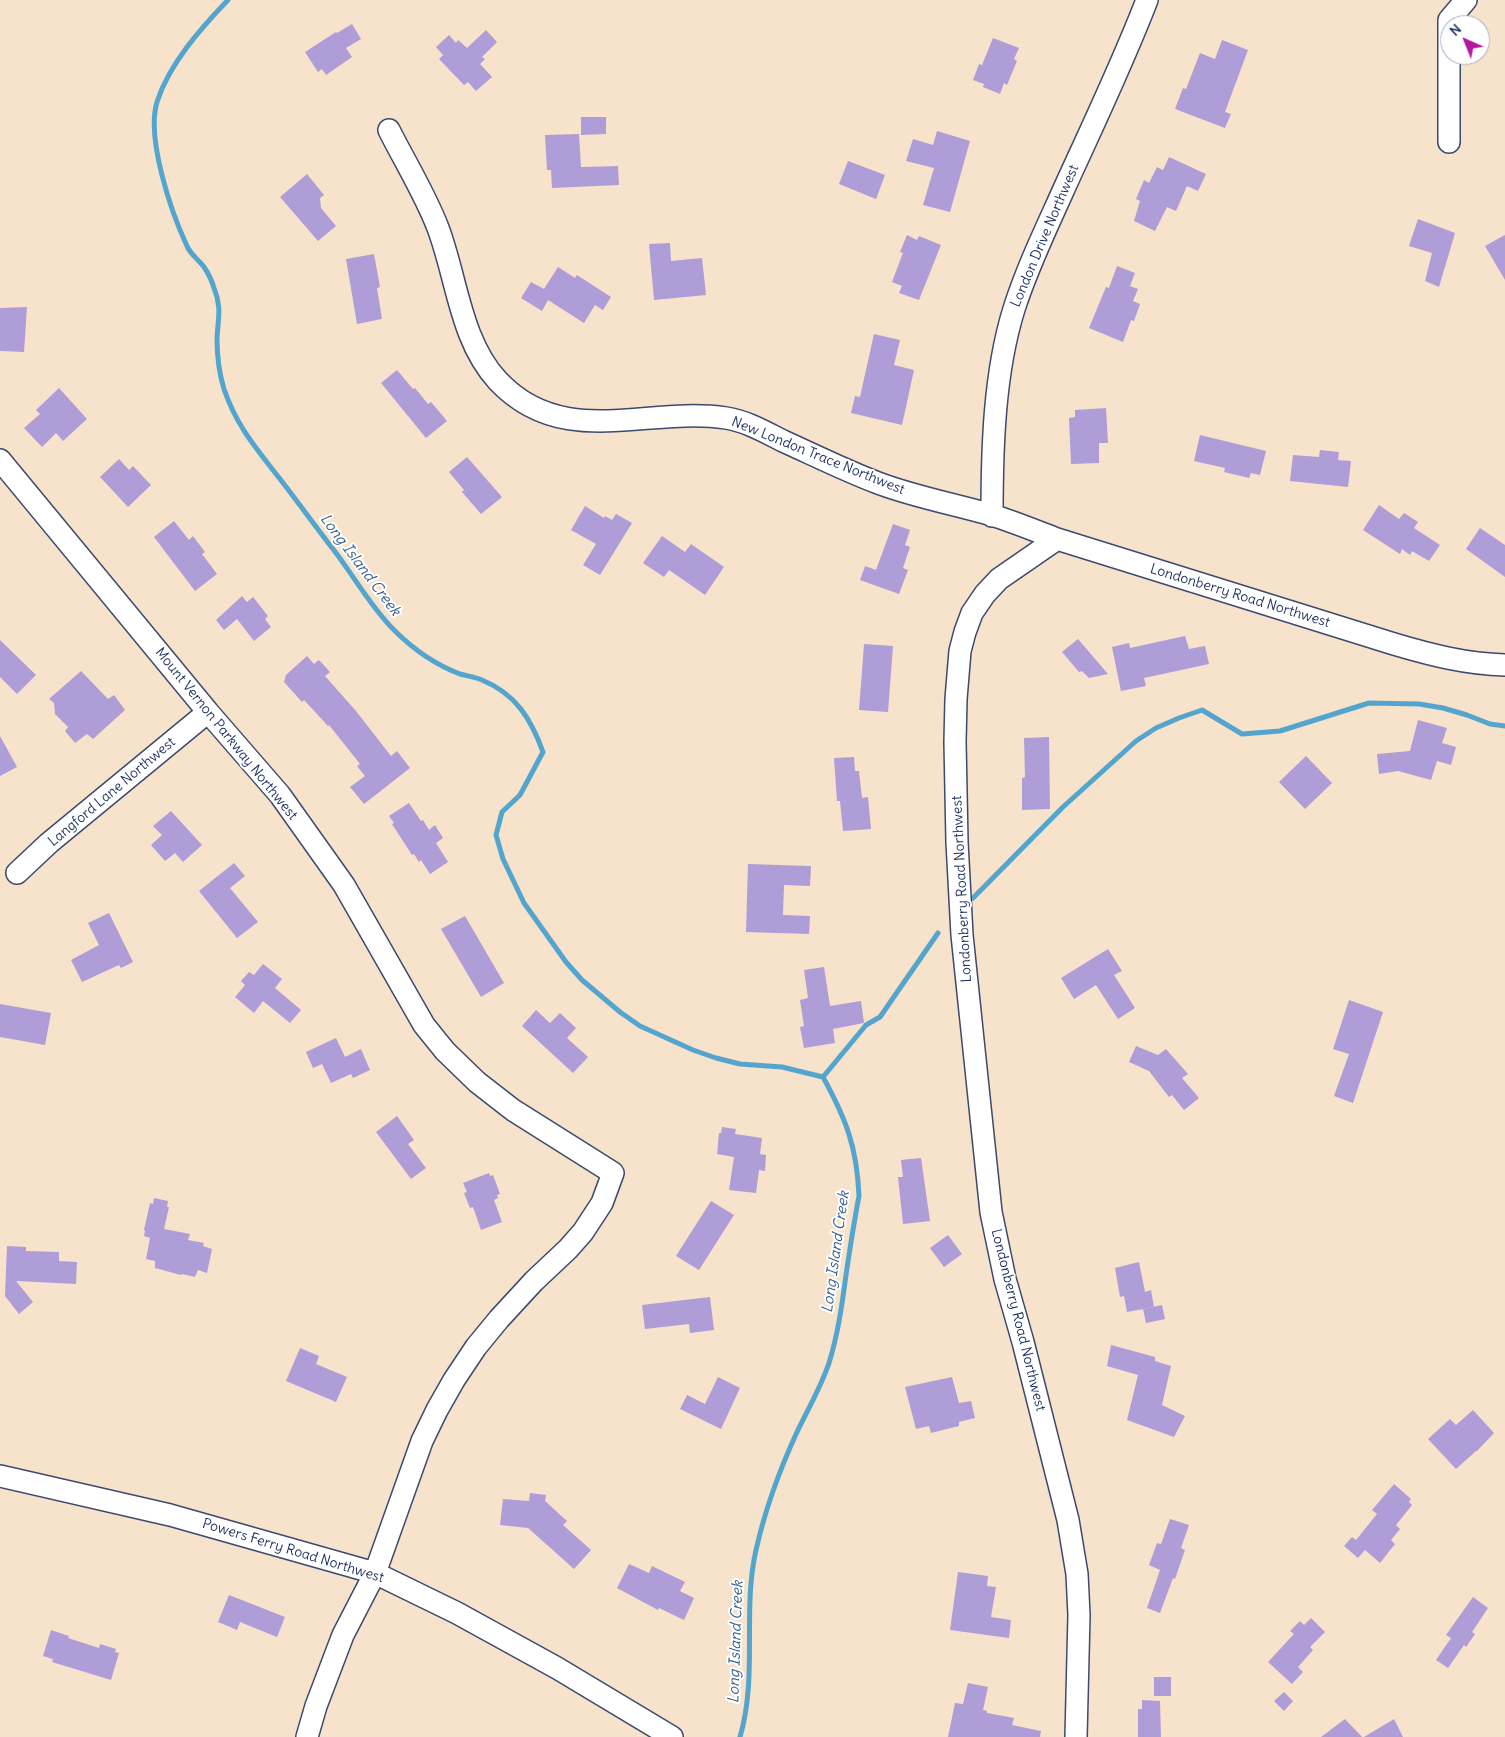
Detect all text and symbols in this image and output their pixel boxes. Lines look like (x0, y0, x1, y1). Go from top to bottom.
north arrow (1440, 15, 1490, 65)
text: N (1446, 20, 1465, 40)
street label: London Drive Northwest (1007, 162, 1083, 310)
street label: New London Trace Northwest (729, 413, 907, 499)
water label: Long Island Creek (316, 511, 404, 619)
street label: Londonberry Road Northwest (1148, 561, 1332, 631)
street label: Mount Vernon Parkway Northwest (151, 644, 301, 824)
street label: Langford Lane Northwest (45, 734, 179, 850)
street label: Londonberry Road Northwest (949, 795, 975, 983)
water label: Long Island Creek (819, 1190, 853, 1314)
street label: Londonberry Road Northwest (987, 1227, 1049, 1413)
street label: Powers Ferry Road Northwest (200, 1515, 386, 1587)
water label: Long Island Creek (725, 1580, 747, 1704)

